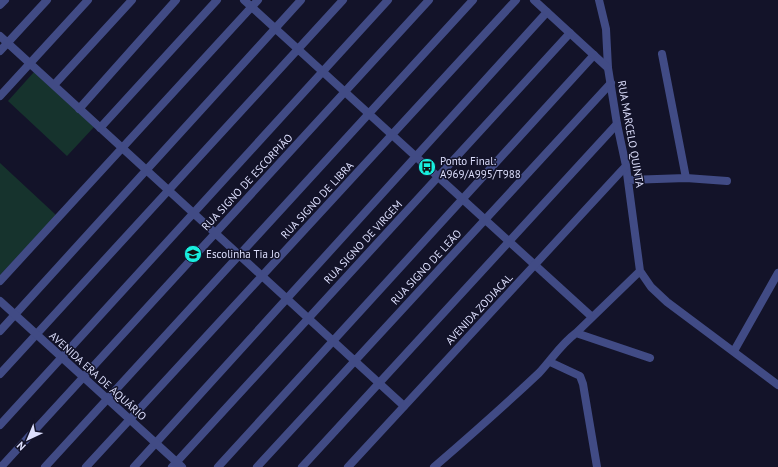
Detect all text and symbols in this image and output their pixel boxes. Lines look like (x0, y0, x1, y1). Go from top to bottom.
street label: RUA MARCELO QUINTA (615, 79, 647, 189)
street label: RUA SIGNO DE ESCORPIÃO (199, 131, 295, 233)
place label: Ponto Final: A969/A995/T988 (440, 154, 521, 181)
bus stop icon: Ponto Final: A969/A995/T988 (417, 157, 437, 177)
street label: RUA SIGNO DE LIBRA (278, 158, 357, 241)
street label: RUA SIGNO DE VIRGEM (321, 197, 405, 287)
street label: RUA SIGNO DE LEÃO (388, 227, 464, 307)
school or university icon: Escolinha Tia Jo (183, 244, 203, 264)
place label: Escolinha Tia Jo (206, 247, 280, 261)
street label: AVENIDA ZODIACAL (442, 270, 516, 347)
street label: AVENIDA ERA DE AQUÁRIO (47, 329, 149, 423)
north arrow (8, 419, 48, 459)
text: N (14, 439, 29, 454)

